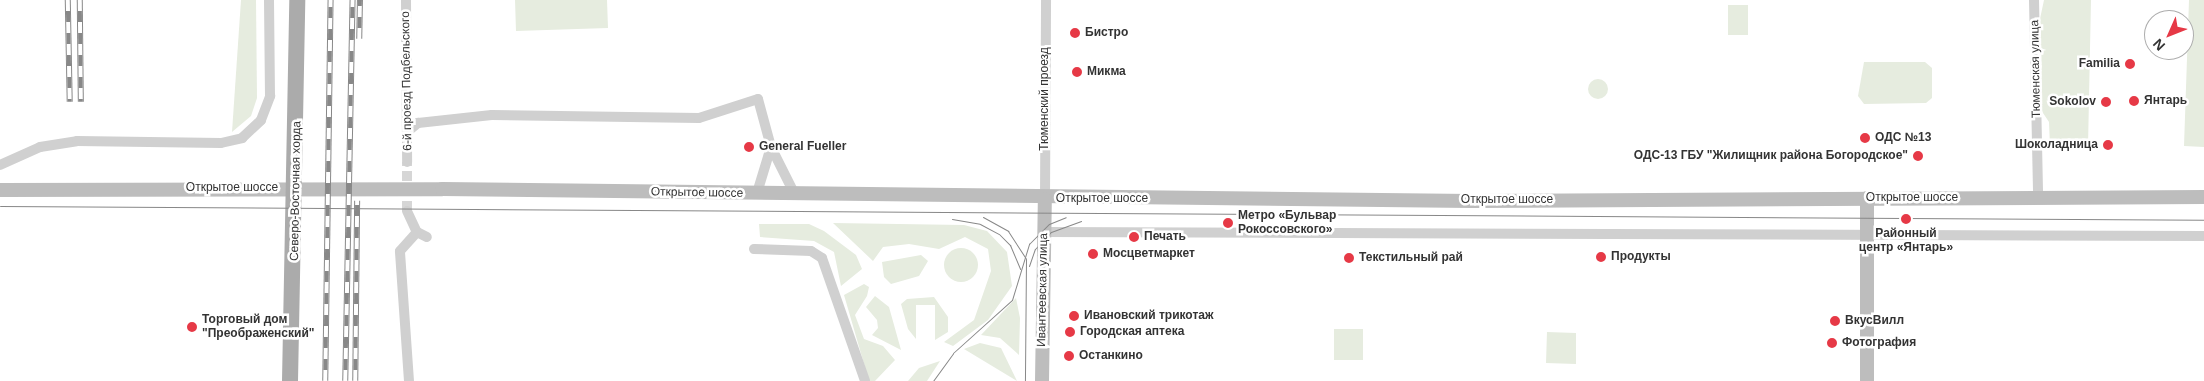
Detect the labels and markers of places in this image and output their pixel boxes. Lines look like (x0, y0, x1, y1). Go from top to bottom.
place label: Бистро (1085, 26, 1128, 40)
marker: Бистро (1069, 27, 1081, 39)
place label: Familia (2079, 57, 2120, 71)
marker: Familia (2124, 58, 2136, 70)
place label: Микма (1087, 65, 1126, 79)
marker: Микма (1071, 66, 1083, 78)
place label: Янтарь (2144, 94, 2187, 108)
place label: Sokolov (2049, 95, 2096, 109)
marker: Янтарь (2128, 95, 2140, 107)
marker: Sokolov (2100, 96, 2112, 108)
place label: ОДС №13 (1875, 131, 1931, 145)
marker: ОДС №13 (1859, 132, 1871, 144)
place label: Шоколадница (2015, 138, 2098, 152)
marker: Шоколадница (2102, 139, 2114, 151)
place label: General Fueller (759, 140, 846, 154)
marker: General Fueller (743, 141, 755, 153)
place label: ОДС-13 ГБУ "Жилищник района Богородское" (1634, 149, 1908, 163)
marker: ОДС-13 ГБУ "Жилищник района Богородское" (1912, 150, 1924, 162)
place label: Метро «Бульвар Рокоссовского» (1238, 209, 1336, 237)
marker: Районный центр «Янтарь» (1900, 213, 1912, 225)
marker: Метро «Бульвар Рокоссовского» (1222, 217, 1234, 229)
place label: Районный центр «Янтарь» (1859, 227, 1953, 255)
place label: Печать (1144, 230, 1186, 244)
marker: Печать (1128, 231, 1140, 243)
place label: Мосцветмаркет (1103, 247, 1195, 261)
marker: Мосцветмаркет (1087, 248, 1099, 260)
place label: Продукты (1611, 250, 1671, 264)
place label: Текстильный рай (1359, 251, 1463, 265)
marker: Продукты (1595, 251, 1607, 263)
marker: Текстильный рай (1343, 252, 1355, 264)
place label: Ивановский трикотаж (1084, 309, 1213, 323)
marker: Ивановский трикотаж (1068, 310, 1080, 322)
place label: Торговый дом "Преображенский" (202, 313, 314, 341)
place label: ВкусВилл (1845, 314, 1904, 328)
marker: ВкусВилл (1829, 315, 1841, 327)
marker: Торговый дом "Преображенский" (186, 321, 198, 333)
place label: Городская аптека (1080, 325, 1184, 339)
marker: Городская аптека (1064, 326, 1076, 338)
place label: Фотография (1842, 336, 1916, 350)
marker: Фотография (1826, 337, 1838, 349)
place label: Останкино (1079, 349, 1143, 363)
marker: Останкино (1063, 350, 1075, 362)

